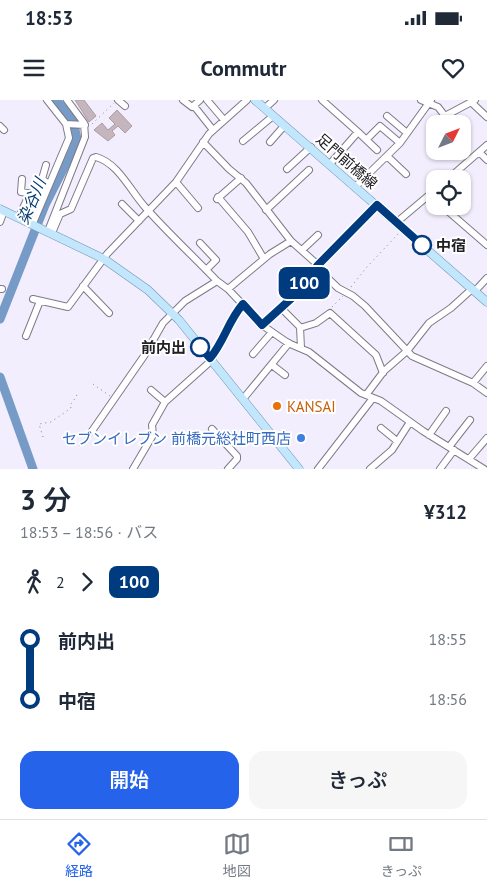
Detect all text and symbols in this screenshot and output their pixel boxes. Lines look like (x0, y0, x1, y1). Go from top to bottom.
text: 18:53 (25, 6, 73, 30)
icon: menu (20, 54, 48, 82)
text: Commutr (201, 54, 286, 82)
icon: heart (439, 54, 467, 82)
north arrow (426, 115, 471, 160)
map controls (426, 115, 471, 215)
street label: 足門前橋線 (312, 129, 382, 193)
button: locate (426, 170, 471, 215)
water label: 染谷川 (12, 173, 50, 227)
marker: 中宿 (412, 235, 432, 255)
place label: 中宿 (436, 236, 466, 255)
line badge: 100 (275, 267, 333, 299)
text: 100 (289, 271, 319, 294)
marker: 前内出 (190, 337, 210, 357)
place label: 前内出 (141, 338, 186, 357)
place label: KANSAI (287, 397, 336, 416)
marker: KANSAI (271, 400, 283, 412)
place label: セブンイレブン 前橋元総社町西店 (62, 429, 291, 448)
marker: セブンイレブン 前橋元総社町西店 (295, 432, 307, 444)
text: 3 分 (20, 481, 71, 518)
text: ¥312 (424, 500, 467, 524)
text: 18:53 – 18:56 · バス (20, 522, 158, 542)
icon: walk (20, 568, 48, 596)
icon: forward (73, 568, 101, 596)
text: 100 (119, 570, 149, 593)
text: 2 (56, 572, 65, 592)
text: 前内出 (58, 629, 115, 653)
text: 18:55 (429, 629, 467, 649)
text: 中宿 (58, 689, 96, 713)
text: 18:56 (429, 689, 467, 709)
button: 開始 (20, 751, 239, 809)
button: きっぷ (249, 751, 467, 809)
tab: 経路 (65, 830, 93, 880)
tab: 地図 (223, 830, 251, 880)
tab: きっぷ (381, 830, 422, 880)

